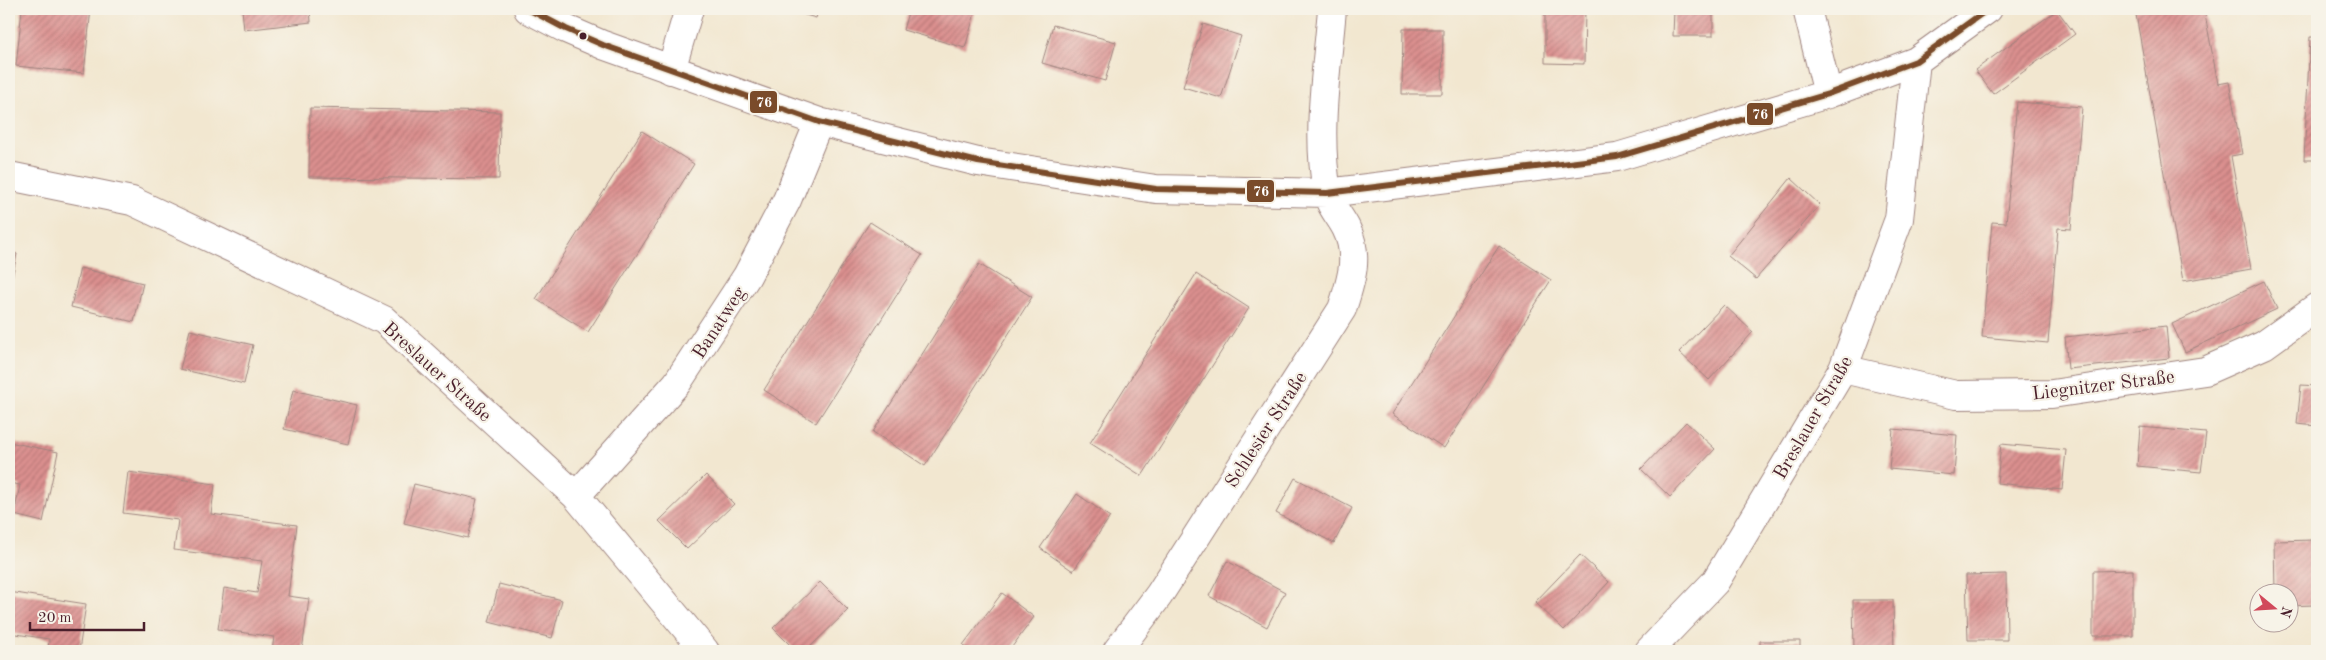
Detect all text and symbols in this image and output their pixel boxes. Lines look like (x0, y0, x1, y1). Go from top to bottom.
unlabelled marker (578, 31, 588, 41)
line badge: 76 (749, 90, 778, 114)
text: 76 (756, 96, 772, 110)
line badge: 76 (1746, 102, 1774, 126)
text: 76 (1752, 108, 1768, 122)
line badge: 76 (1246, 179, 1275, 203)
text: 76 (1253, 185, 1269, 199)
street label: Banatweg (690, 283, 751, 363)
street label: Breslauer Straße (378, 319, 494, 426)
street label: Breslauer Straße (1771, 353, 1857, 483)
street label: Liegnitzer Straße (2031, 368, 2176, 405)
street label: Schlesier Straße (1223, 369, 1312, 492)
north arrow (2248, 582, 2298, 632)
scale bar (30, 600, 144, 632)
text: N (2277, 604, 2294, 619)
text: 20 m (38, 611, 72, 626)

